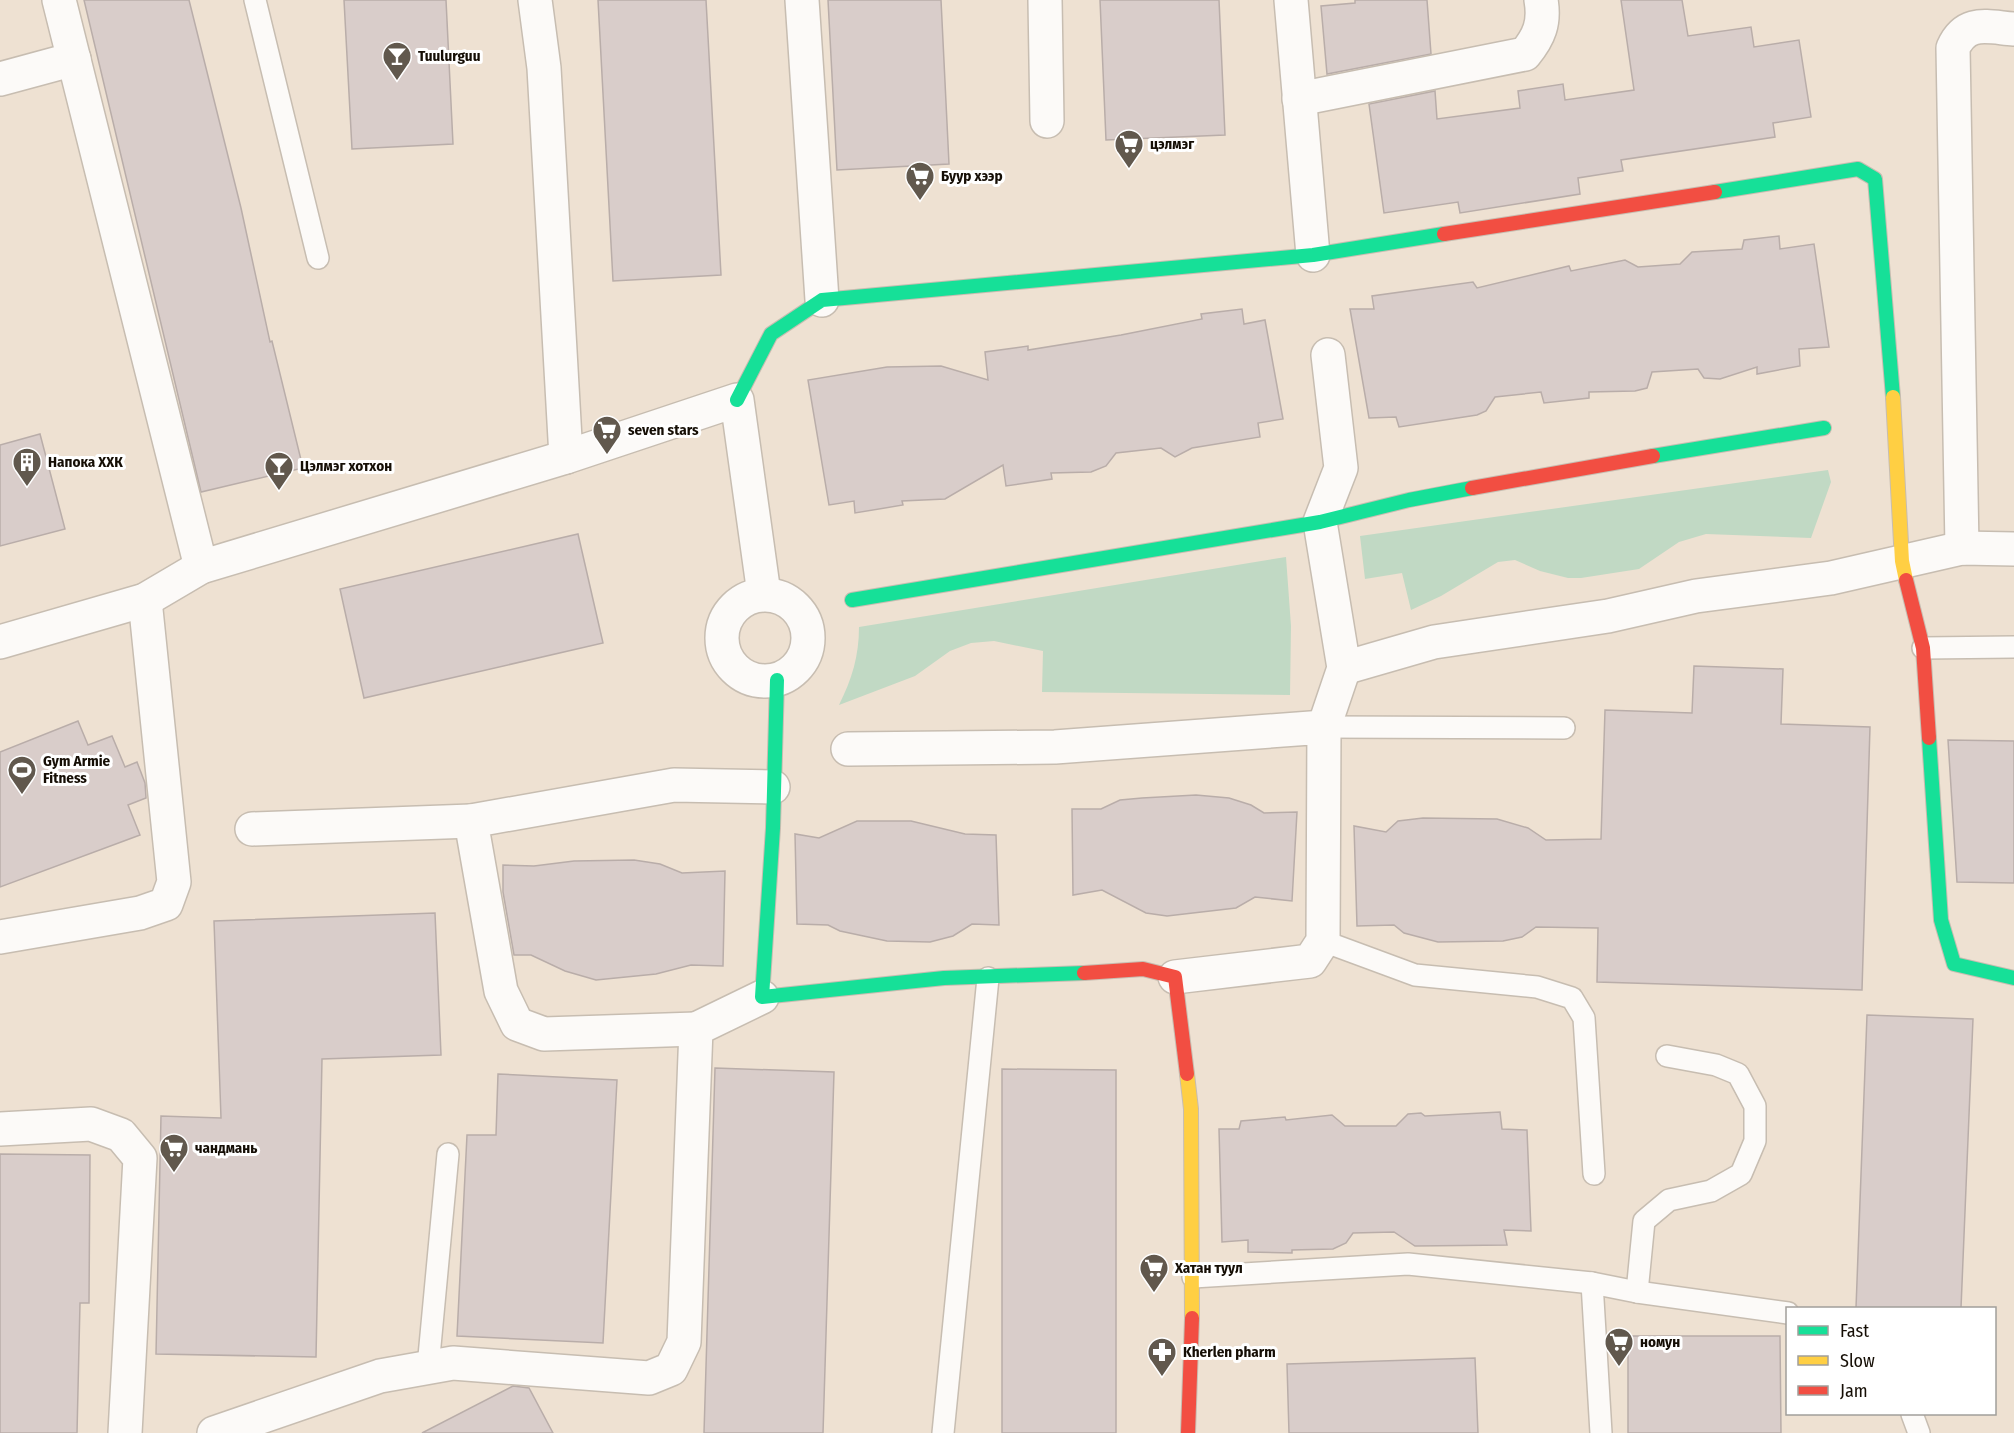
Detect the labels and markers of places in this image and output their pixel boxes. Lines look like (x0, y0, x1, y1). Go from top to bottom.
bar icon: Tuulurguu (381, 40, 413, 82)
place label: Tuulurguu (418, 47, 480, 65)
supermarket icon: цэлмэг (1113, 128, 1145, 170)
place label: цэлмэг (1150, 135, 1194, 153)
supermarket icon: Буур хээр (904, 160, 936, 202)
place label: Буур хээр (941, 167, 1003, 185)
supermarket icon: seven stars (591, 414, 623, 456)
place label: seven stars (628, 421, 699, 439)
building icon: Напока ХХК (11, 446, 43, 488)
bar icon: Цэлмэг хотхон (263, 450, 295, 492)
place label: Напока ХХК (48, 453, 123, 471)
place label: Цэлмэг хотхон (300, 457, 392, 475)
place label: Gym Armie Fitness (43, 752, 111, 787)
sports icon: Gym Armie Fitness (6, 754, 38, 796)
supermarket icon: чандмань (158, 1132, 190, 1174)
place label: чандмань (195, 1139, 257, 1157)
supermarket icon: Хатан туул (1138, 1252, 1170, 1294)
place label: Хатан туул (1174, 1259, 1243, 1277)
supermarket icon: номун (1603, 1326, 1635, 1368)
place label: номун (1640, 1333, 1680, 1351)
pharmacy icon: Kherlen pharm (1146, 1336, 1178, 1378)
place label: Kherlen pharm (1183, 1343, 1276, 1361)

